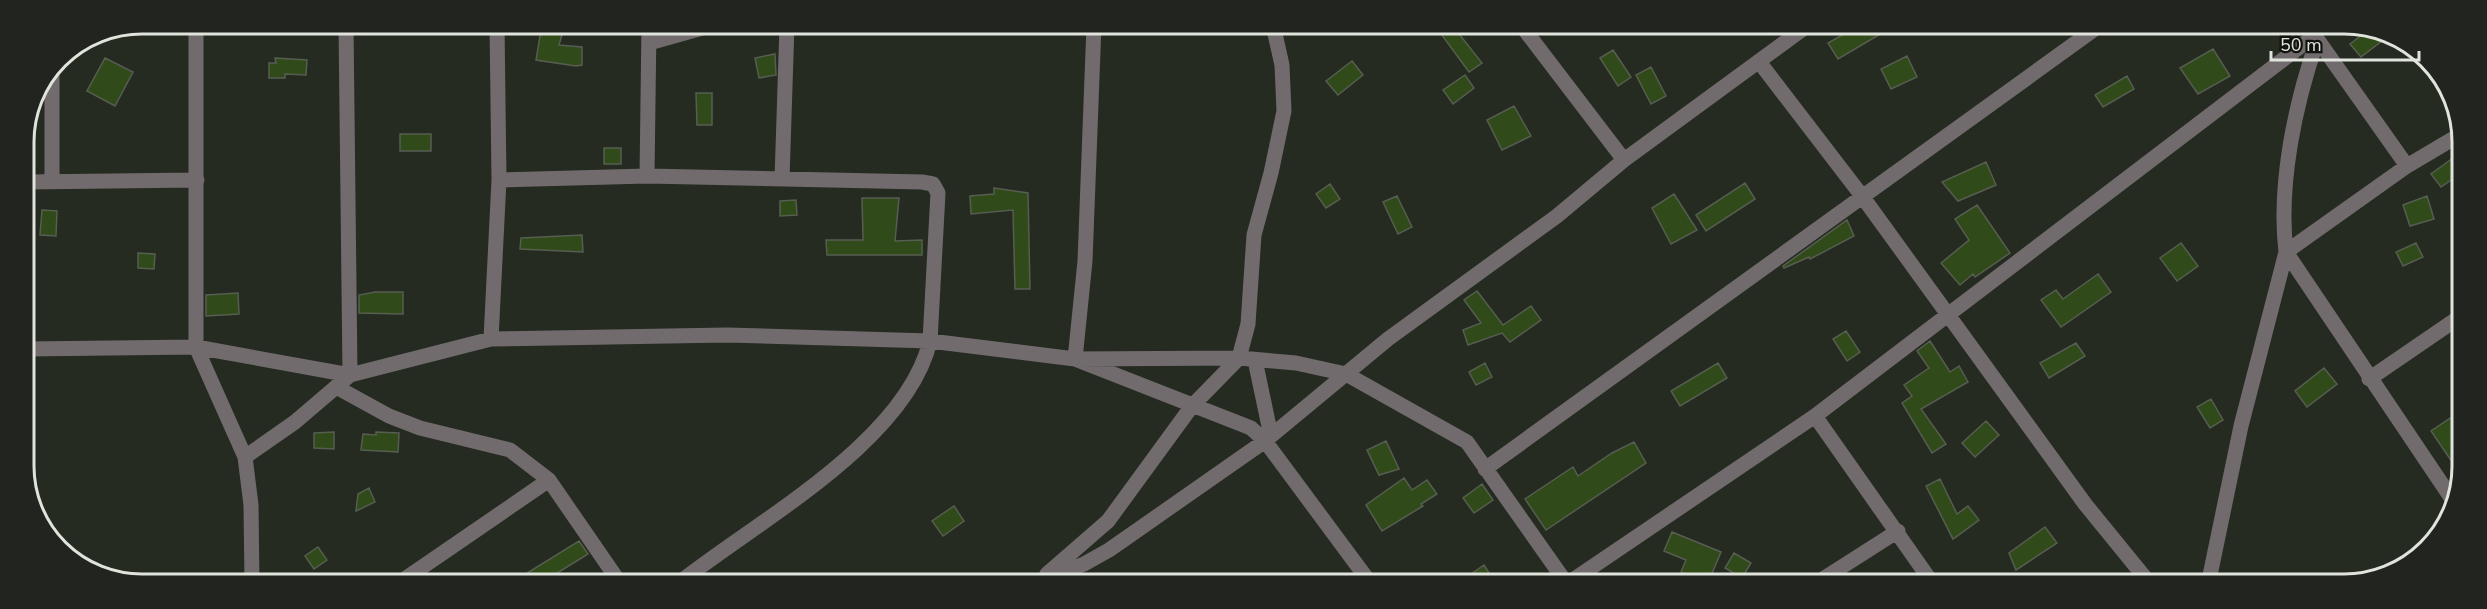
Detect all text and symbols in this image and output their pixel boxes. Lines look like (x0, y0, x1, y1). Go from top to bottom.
scale bar (2271, 24, 2420, 62)
text: 50 m (2280, 33, 2322, 57)

